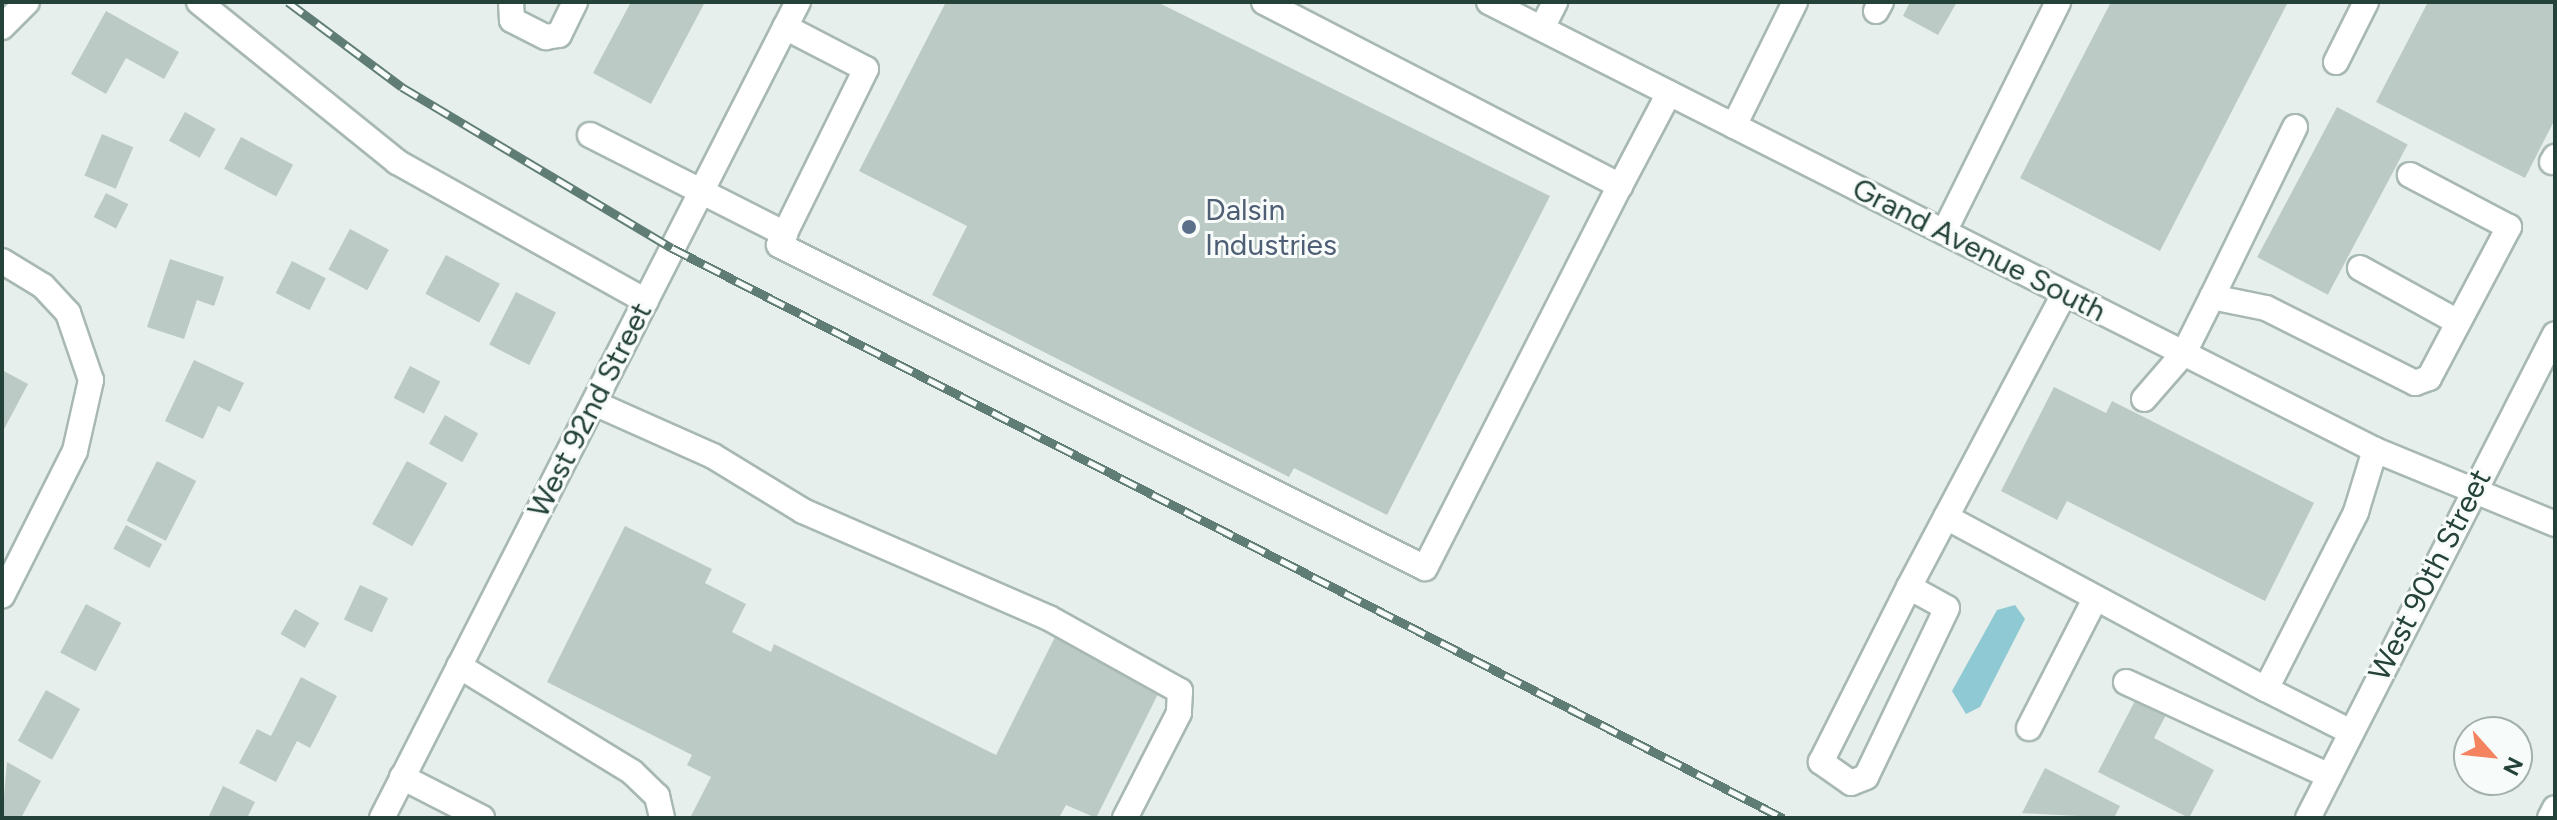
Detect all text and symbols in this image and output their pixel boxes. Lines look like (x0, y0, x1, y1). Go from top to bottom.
street label: Grand Avenue South (1846, 171, 2112, 329)
place label: Dalsin Industries (1205, 192, 1337, 262)
marker: Dalsin Industries (1180, 218, 1198, 236)
street label: West 92nd Street (520, 297, 660, 523)
street label: West 90th Street (2361, 463, 2499, 687)
north arrow (2453, 716, 2533, 796)
text: N (2497, 752, 2529, 780)

